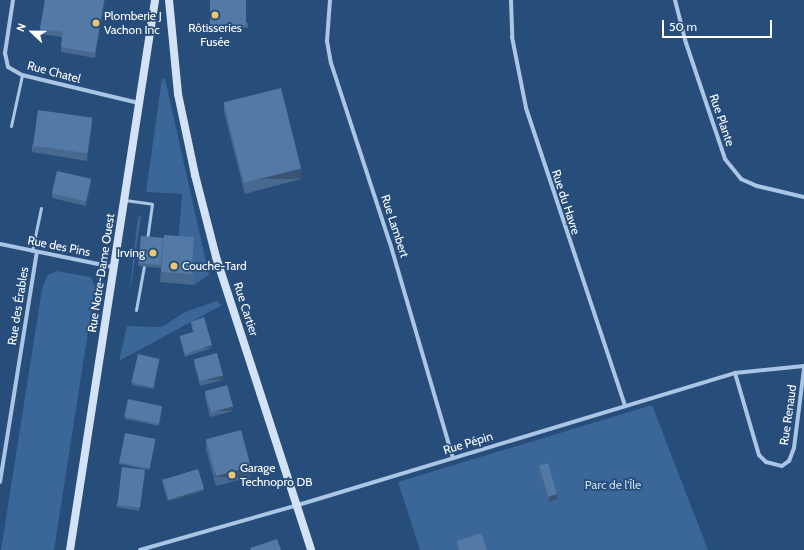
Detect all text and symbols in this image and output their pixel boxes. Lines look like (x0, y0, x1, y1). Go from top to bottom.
place label: Plomberie J Vachon Inc (104, 9, 162, 37)
marker: Rôtisseries Fusée (210, 10, 220, 20)
north arrow (12, 12, 52, 52)
scale bar (664, 12, 774, 38)
marker: Plomberie J Vachon Inc (91, 18, 101, 28)
text: 50 m (669, 19, 697, 34)
text: N (13, 21, 29, 34)
place label: Rôtisseries Fusée (188, 21, 242, 49)
street label: Rue Chatel (26, 58, 82, 86)
street label: Rue Plante (706, 92, 738, 148)
street label: Rue du Havre (549, 168, 583, 236)
street label: Rue Lambert (378, 193, 412, 259)
street label: Rue Notre-Dame Ouest (84, 212, 118, 334)
street label: Rue des Pins (26, 233, 92, 259)
place label: Irving (117, 246, 145, 260)
marker: Irving (148, 248, 158, 258)
place label: Couche-Tard (182, 259, 247, 273)
marker: Couche-Tard (169, 261, 179, 271)
street label: Rue des Érables (5, 266, 31, 346)
street label: Rue Cartier (231, 280, 261, 338)
street label: Rue Renaud (777, 384, 799, 446)
street label: Rue Pépin (442, 429, 494, 457)
place label: Garage Technopro DB (240, 461, 312, 489)
marker: Garage Technopro DB (227, 470, 237, 480)
park label: Parc de l'Île (585, 478, 641, 492)

